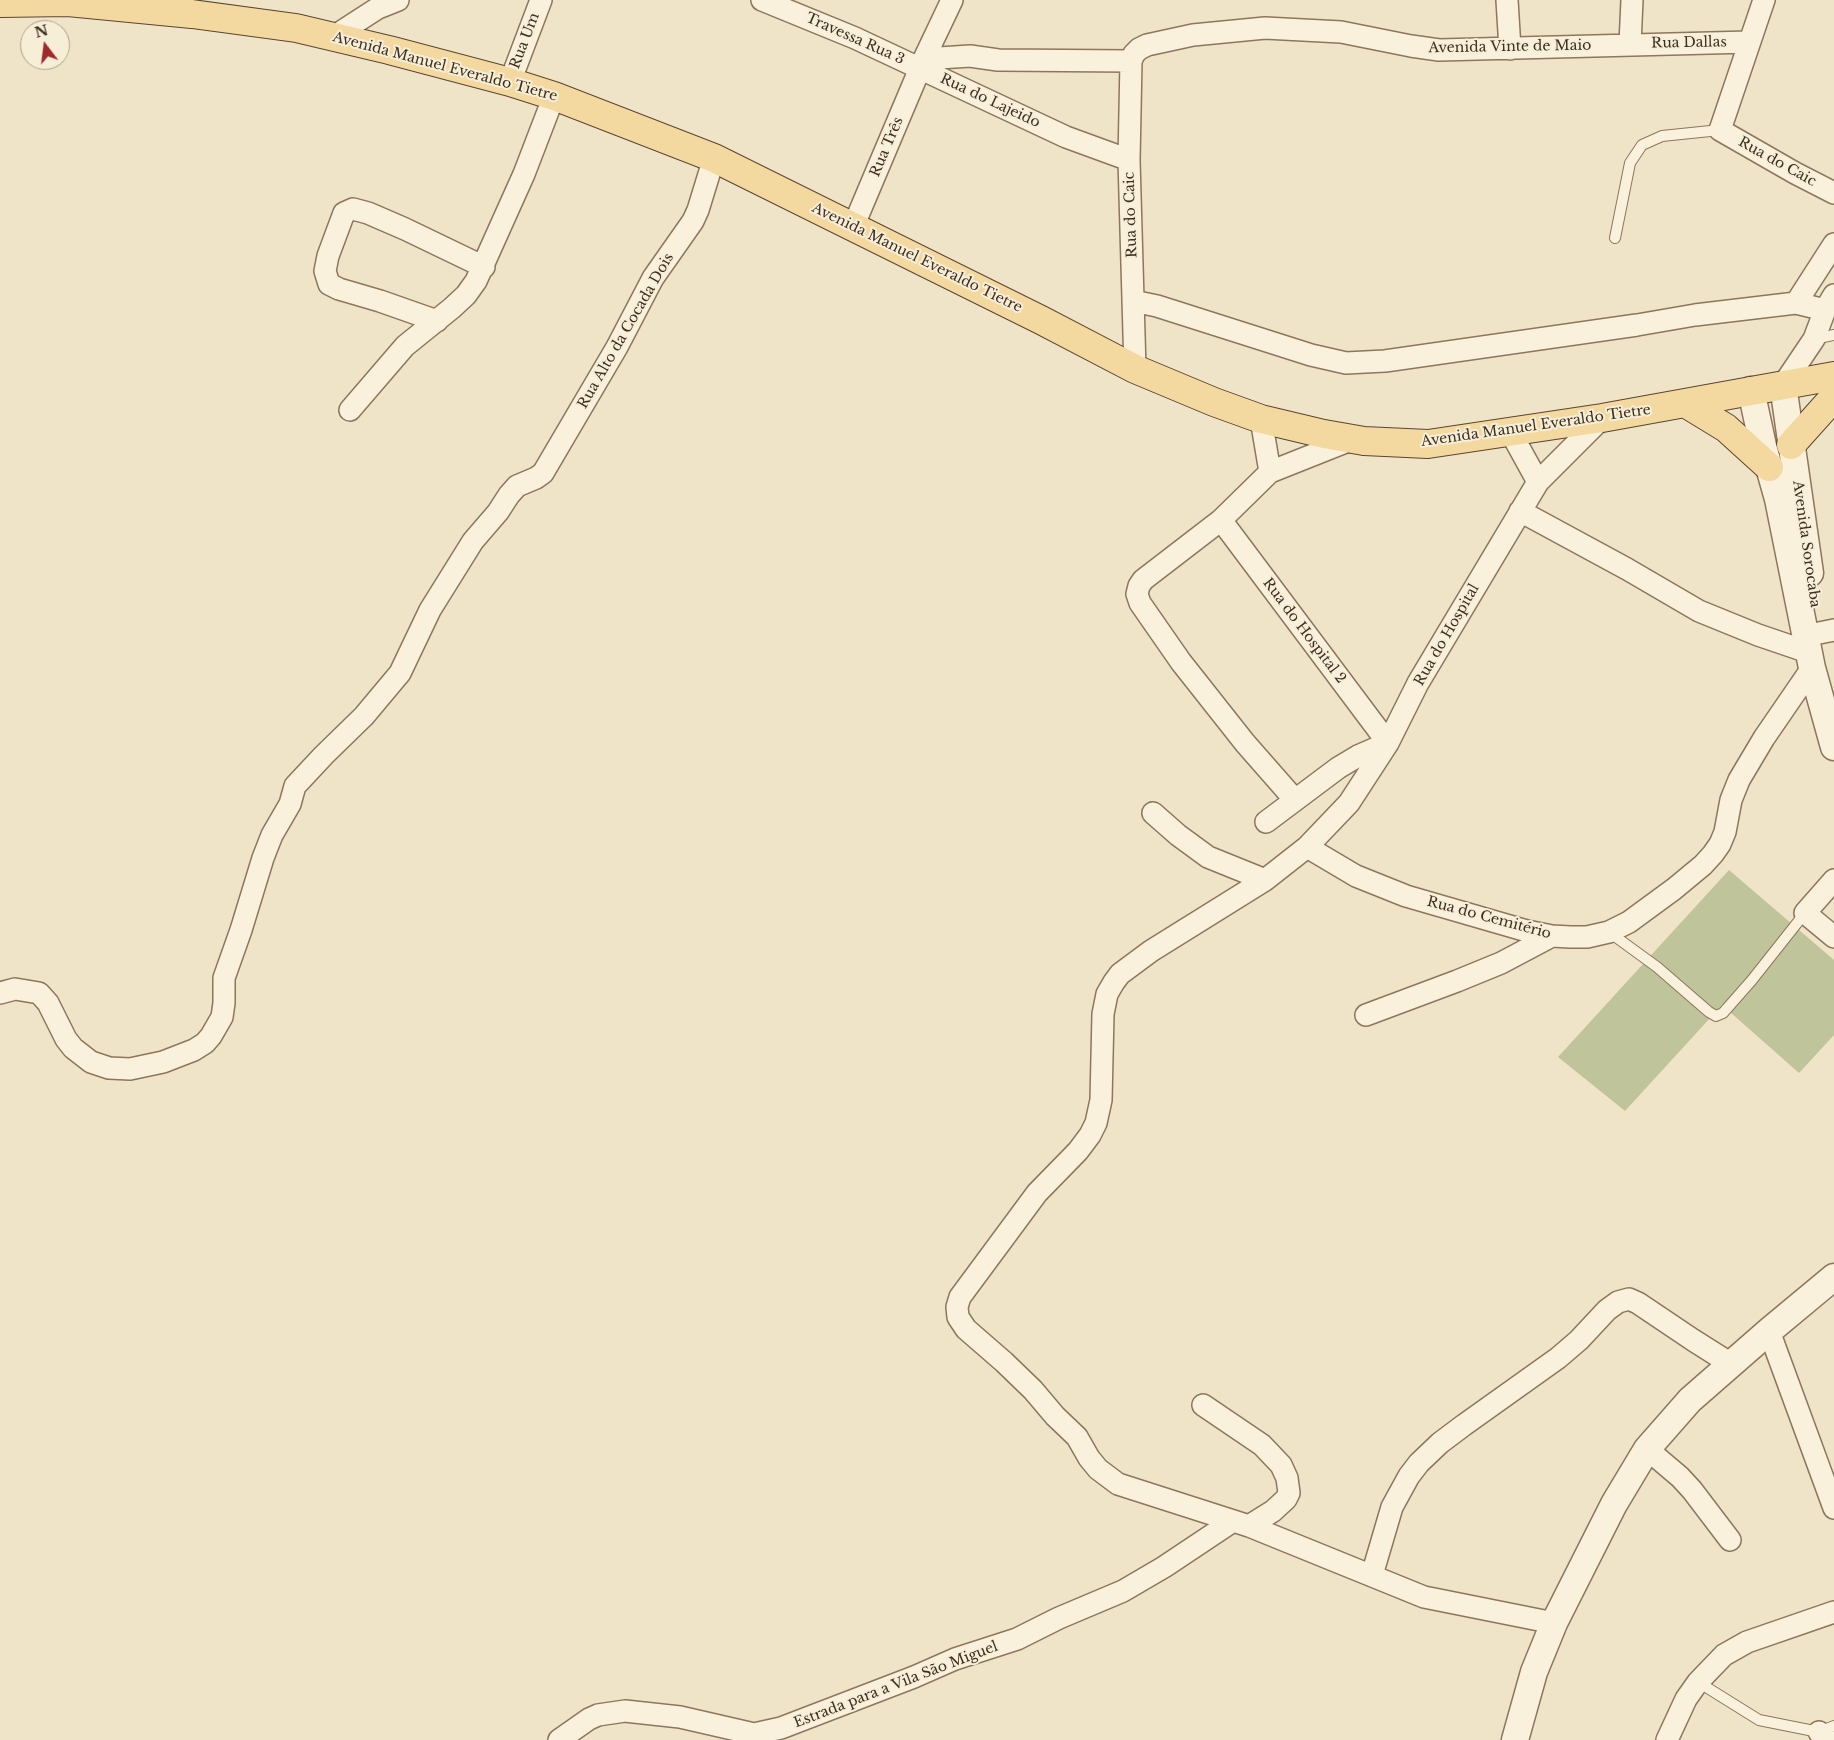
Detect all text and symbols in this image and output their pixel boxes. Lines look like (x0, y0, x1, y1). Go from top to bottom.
street label: Travessa Rua 3 (803, 10, 907, 68)
street label: Rua Um (507, 11, 543, 71)
north arrow (20, 20, 70, 70)
text: N (33, 21, 50, 42)
street label: Avenida Manuel Everaldo Tietre (331, 29, 559, 105)
street label: Rua Dallas (1651, 34, 1727, 52)
street label: Avenida Vinte de Maio (1428, 37, 1592, 57)
street label: Rua do Lajeido (937, 70, 1043, 132)
street label: Rua Três (867, 115, 907, 179)
street label: Rua do Caic (1735, 134, 1819, 190)
street label: Rua do Caic (1121, 172, 1141, 258)
street label: Avenida Manuel Everaldo Tietre (809, 200, 1025, 316)
street label: Rua Alto da Cocada Dois (575, 250, 677, 412)
street label: Avenida Manuel Everaldo Tietre (1420, 402, 1652, 450)
street label: Avenida Sorocaba (1789, 479, 1823, 609)
street label: Rua do Hospital 2 (1259, 575, 1349, 687)
street label: Rua do Hospital (1411, 581, 1483, 689)
street label: Rua do Cemitério (1425, 893, 1553, 943)
street label: Estrada para a Vila São Miguel (792, 1638, 1000, 1732)

